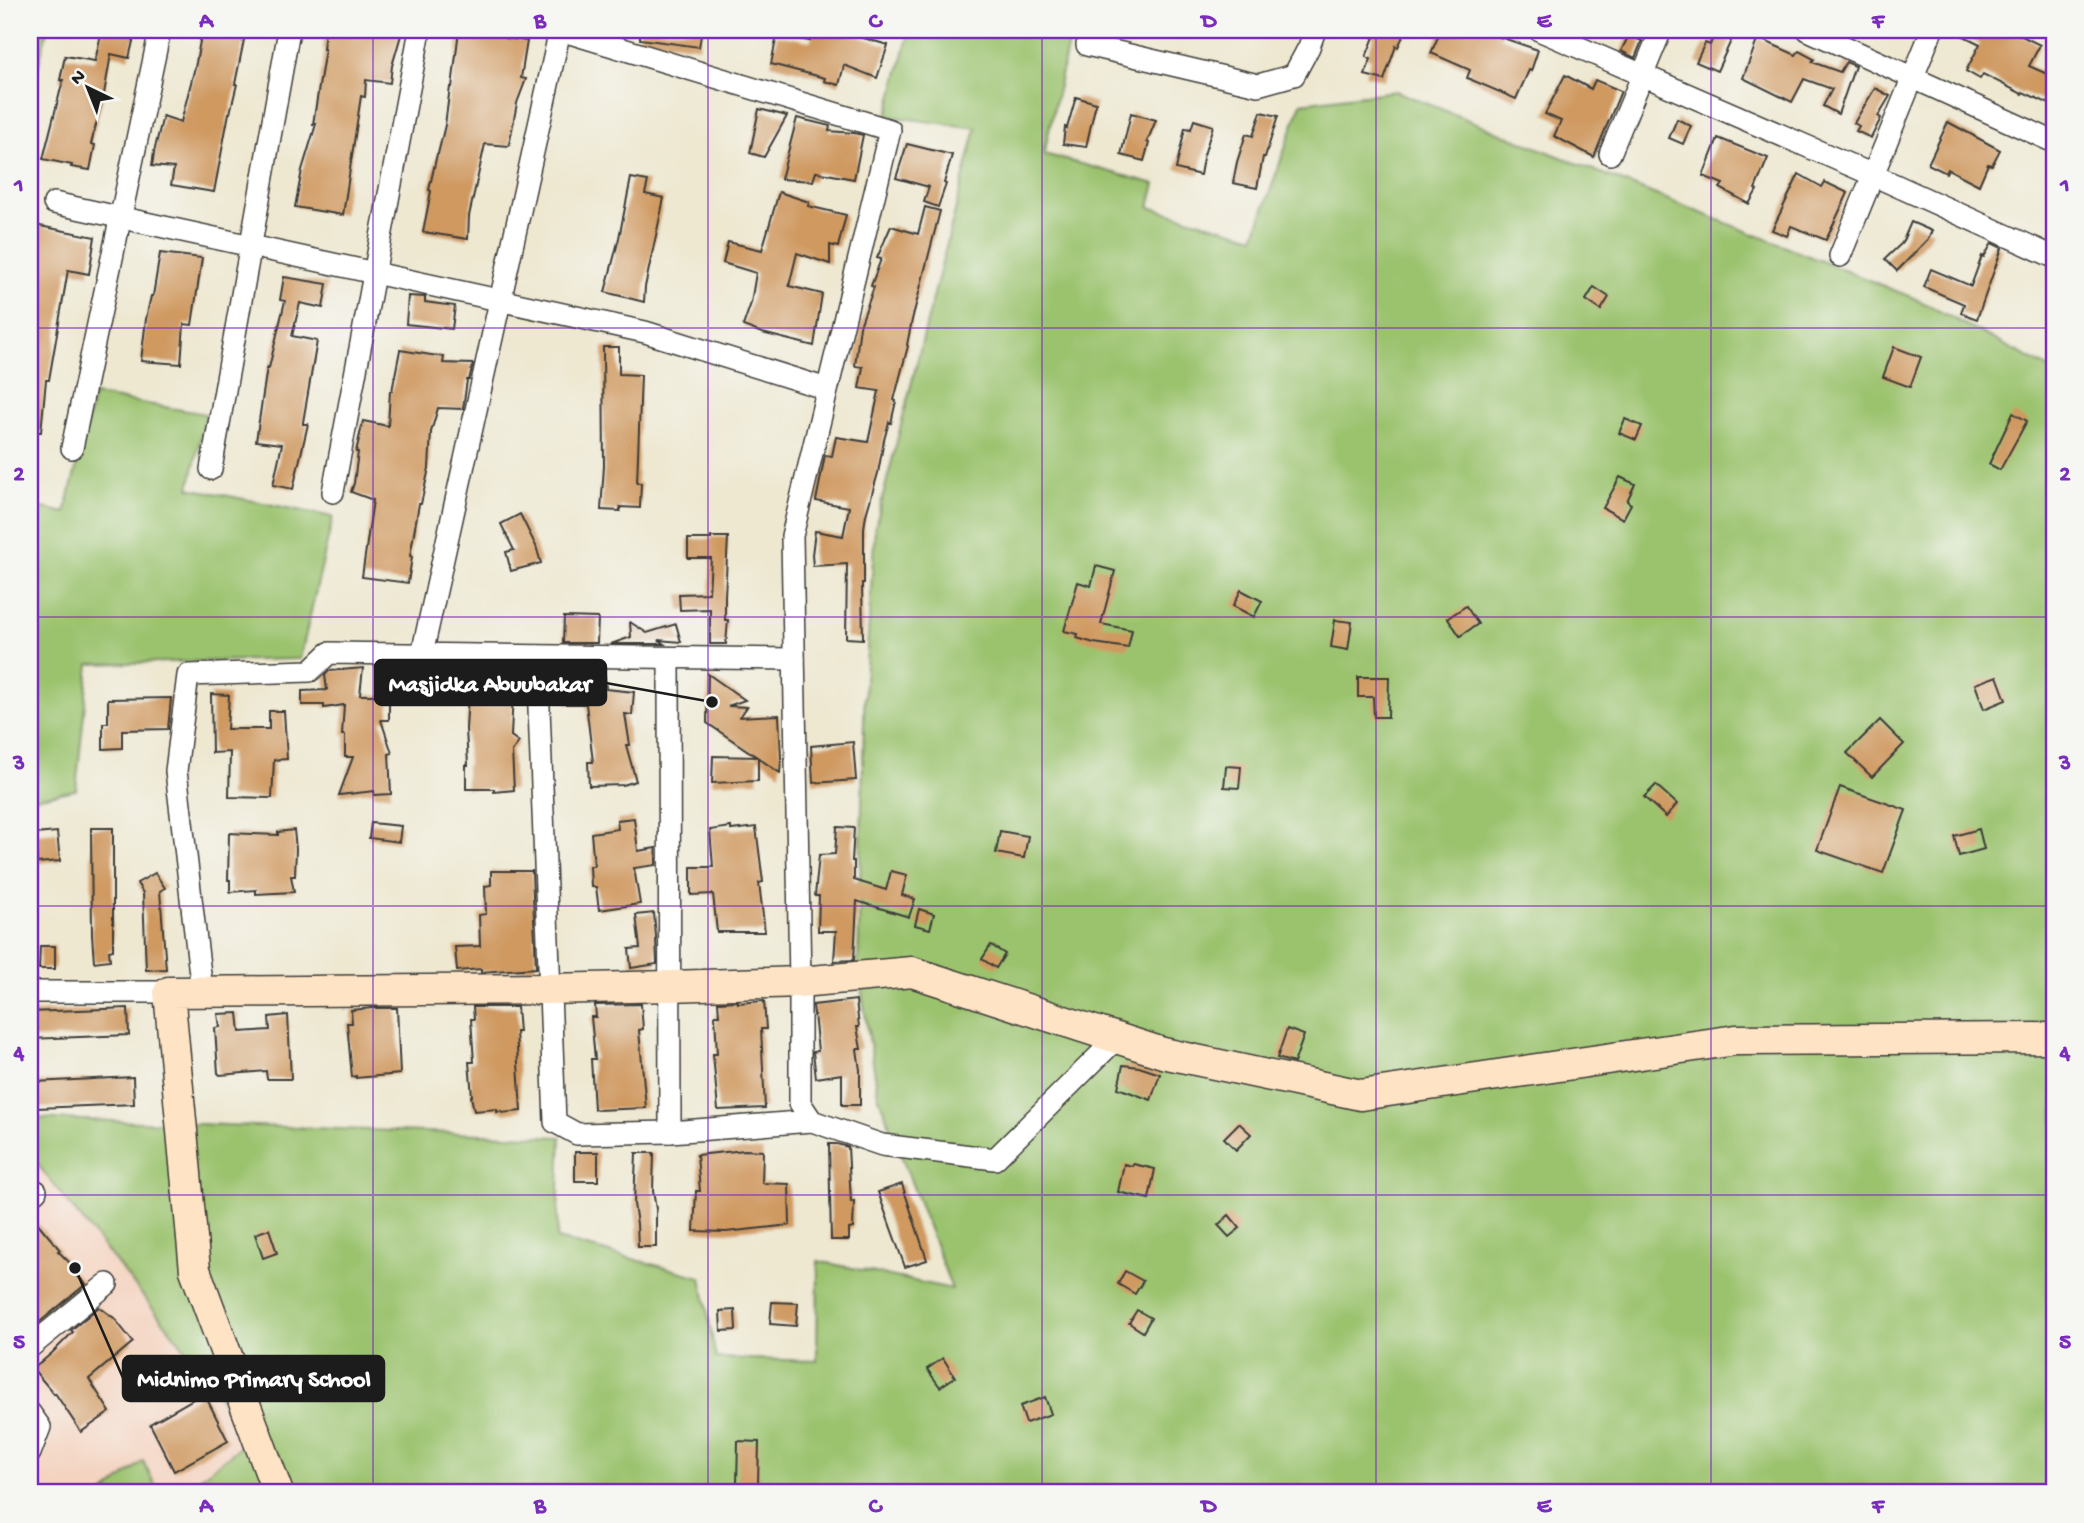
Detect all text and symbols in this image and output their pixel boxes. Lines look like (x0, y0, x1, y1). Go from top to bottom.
text: A (198, 9, 214, 36)
text: B (533, 9, 547, 36)
text: C (869, 9, 884, 36)
text: D (1200, 9, 1218, 36)
text: E (1537, 9, 1553, 36)
text: F (1871, 9, 1886, 36)
north arrow (52, 52, 122, 122)
text: N (66, 65, 91, 91)
text: 1 (13, 173, 24, 200)
text: 1 (2059, 173, 2070, 200)
text: 2 (13, 462, 25, 489)
text: 2 (2059, 462, 2071, 489)
callout: Masjidka Abuubakar (375, 660, 606, 705)
text: Masjidka Abuubakar (389, 672, 594, 701)
text: 3 (12, 751, 25, 778)
text: 3 (2058, 751, 2071, 778)
text: 4 (13, 1041, 25, 1068)
text: 4 (2059, 1041, 2071, 1068)
text: 5 (13, 1330, 25, 1357)
text: 5 (2059, 1330, 2071, 1357)
callout: Midnimo Primary School (123, 1356, 384, 1401)
text: Midnimo Primary School (137, 1367, 371, 1396)
text: A (198, 1494, 214, 1521)
text: B (533, 1494, 547, 1521)
text: C (869, 1494, 884, 1521)
text: D (1200, 1494, 1218, 1521)
text: E (1537, 1494, 1553, 1521)
text: F (1871, 1494, 1886, 1521)

